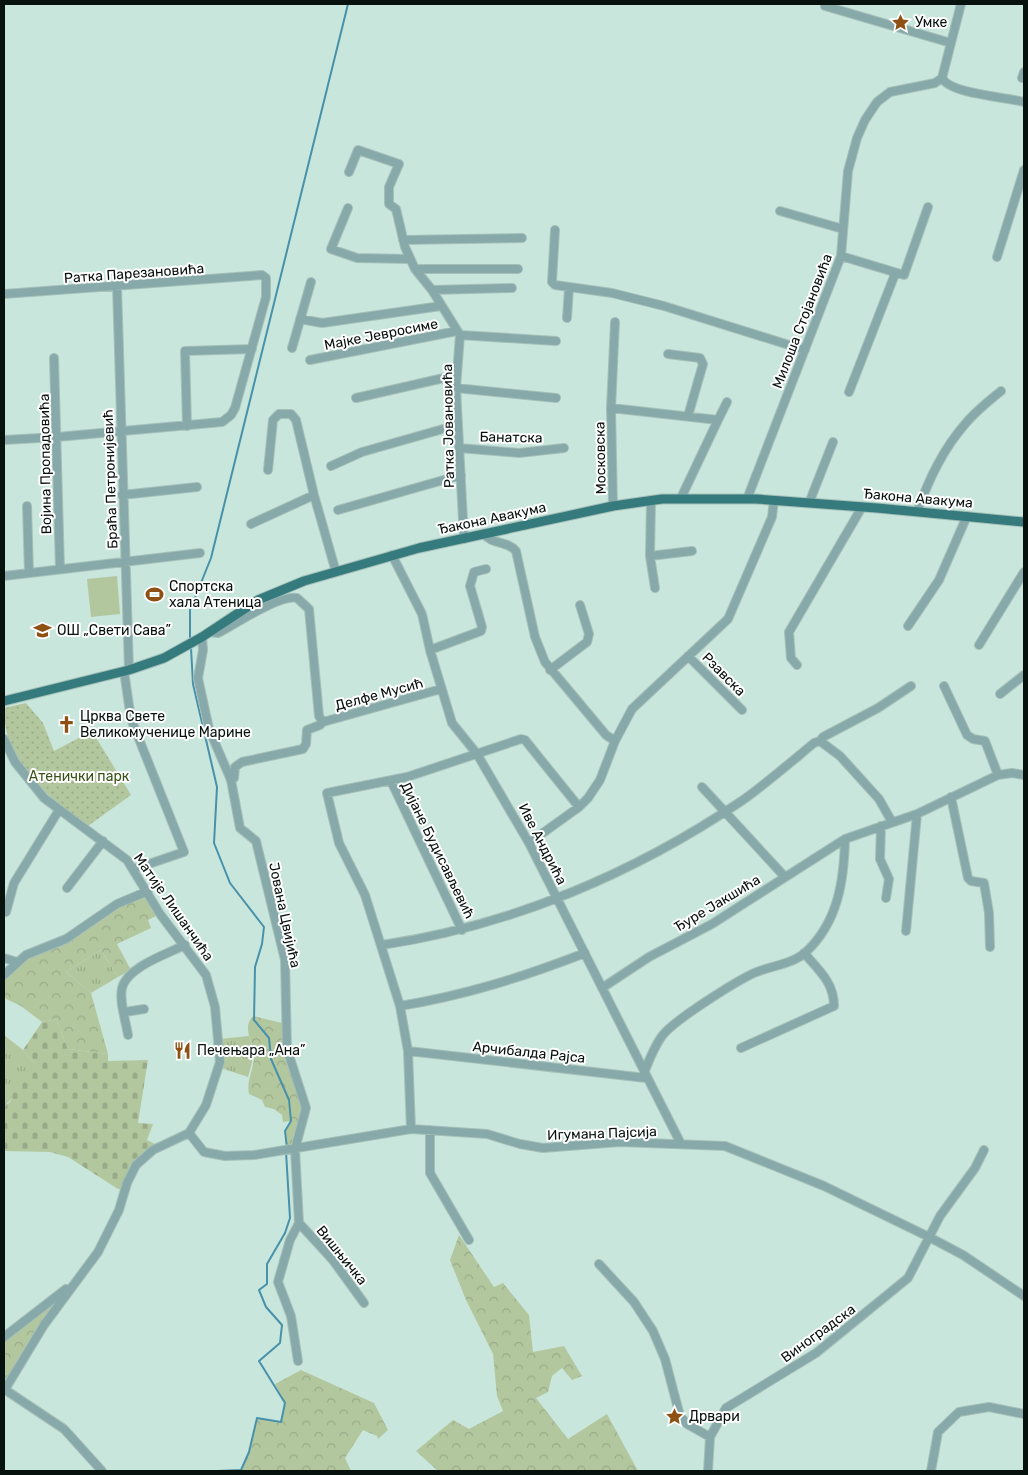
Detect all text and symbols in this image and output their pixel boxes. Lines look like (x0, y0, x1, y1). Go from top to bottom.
place icon: Умке (891, 12, 911, 32)
place label: Умке (915, 14, 947, 31)
street label: Милоша Стојановића (769, 251, 836, 391)
street label: Ратка Парезановића (63, 260, 205, 287)
street label: Мајке Јевросиме (323, 315, 440, 354)
street label: Ратка Јовановића (439, 364, 458, 488)
street label: Војина Пропадовића (36, 393, 55, 534)
street label: Браћа Петронијевић (100, 409, 121, 549)
street label: Московска (591, 421, 610, 495)
street label: Банатска (479, 428, 543, 447)
street label: Ђакона Авакума (862, 485, 973, 512)
street label: Ђакона Авакума (437, 499, 548, 538)
place label: Спортска хала Атеница (169, 578, 261, 611)
sports icon: Спортска хала Атеница (145, 584, 165, 604)
school or university icon: ОШ „Свети Сава” (33, 620, 53, 640)
place label: ОШ „Свети Сава” (57, 622, 171, 639)
street label: Рзавска (698, 649, 749, 700)
street label: Делфе Мусић (333, 675, 425, 714)
place label: Црква Свете Великомученице Марине (80, 708, 251, 741)
church icon: Црква Свете Великомученице Марине (56, 714, 76, 734)
park label: Атенички парк (29, 768, 130, 785)
street label: Дијане Будисављевић (397, 779, 478, 921)
street label: Иве Андрића (515, 801, 570, 888)
street label: Матије Лишанчића (130, 850, 217, 964)
street label: Јована Цвијића (265, 861, 304, 969)
street label: Ђуре Јакшића (671, 871, 763, 936)
street label: Арчибалда Рајса (472, 1038, 586, 1067)
restaurant icon: Печењара „Ана” (173, 1040, 193, 1060)
place label: Печењара „Ана” (197, 1042, 306, 1059)
street label: Игумана Пајсија (547, 1123, 657, 1144)
street label: Вишњичка (313, 1222, 371, 1288)
street label: Виноградска (778, 1301, 859, 1366)
place icon: Дрвари (665, 1406, 685, 1426)
place label: Дрвари (689, 1408, 740, 1425)

